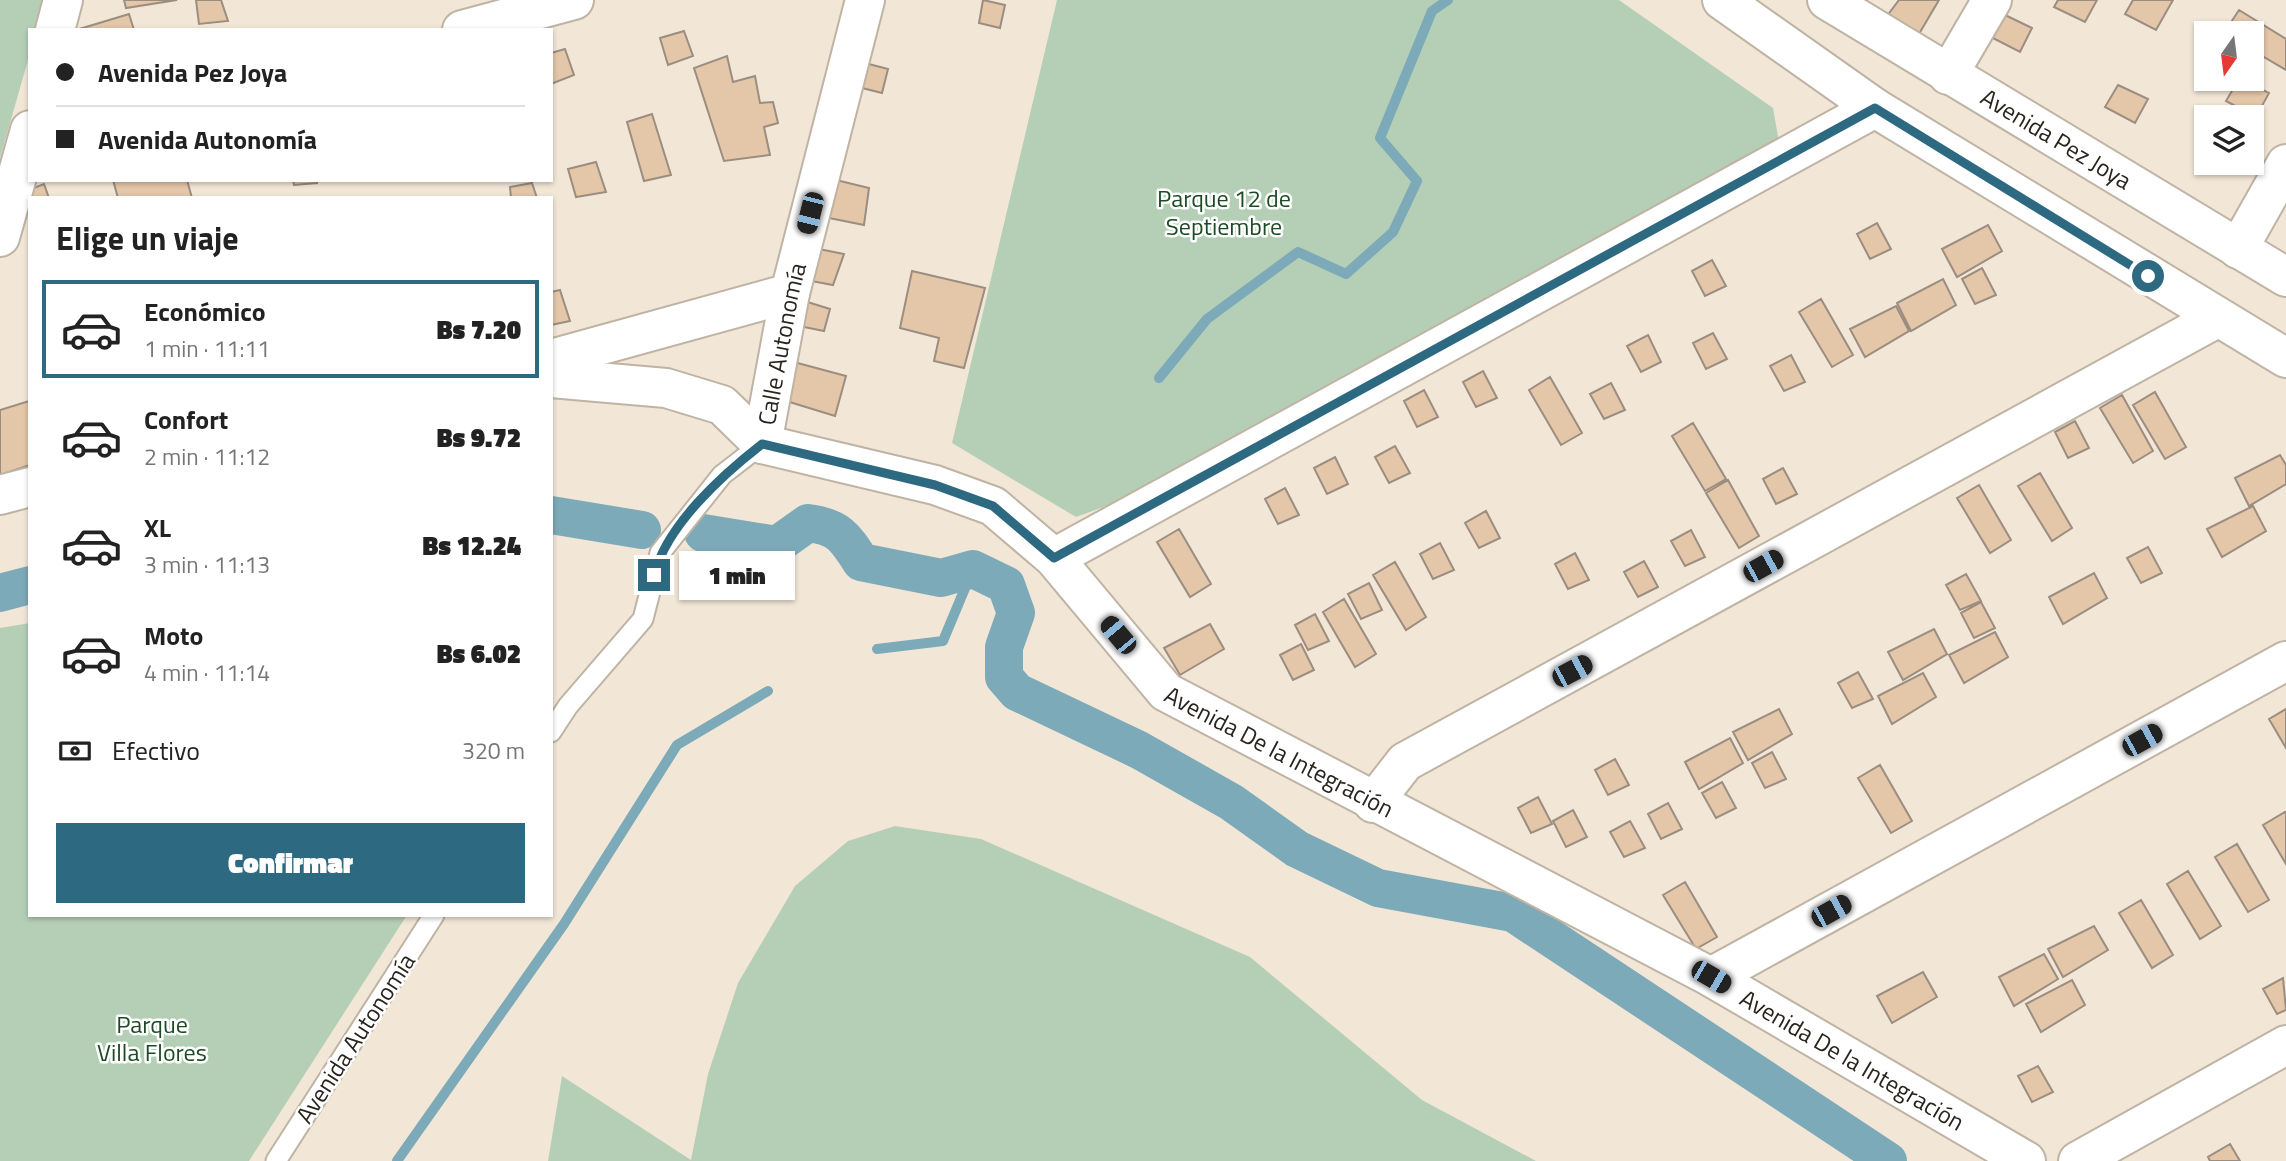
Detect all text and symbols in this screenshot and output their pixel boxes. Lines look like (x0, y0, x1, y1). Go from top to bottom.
north arrow (2194, 21, 2264, 91)
map controls (2194, 21, 2264, 175)
text: Avenida Pez Joya (98, 53, 287, 92)
street label: Avenida Pez Joya (1974, 79, 2139, 198)
button: layers (2194, 105, 2264, 175)
text: Avenida Autonomía (98, 120, 317, 159)
park label: Parque 12 de Septiembre (1157, 180, 1291, 244)
car (795, 190, 826, 236)
text: Elige un viaje (56, 214, 239, 262)
street label: Calle Autonomía (748, 259, 815, 428)
route start (2132, 260, 2164, 292)
text: Económico (144, 292, 266, 331)
icon: car (60, 298, 123, 361)
text: Bs 7.20 (437, 310, 521, 349)
text: 1 min · 11:11 (144, 331, 270, 366)
text: Confort (144, 400, 228, 439)
icon: car (60, 406, 123, 469)
text: Bs 9.72 (437, 418, 521, 457)
text: 2 min · 11:12 (144, 439, 270, 474)
text: XL (144, 508, 171, 547)
icon: car (60, 514, 123, 577)
text: Bs 12.24 (422, 526, 521, 565)
text: 3 min · 11:13 (144, 547, 270, 582)
car (1740, 547, 1787, 585)
callout: 1 min (678, 550, 794, 600)
text: 1 min (708, 558, 766, 593)
route end (638, 559, 670, 591)
car (1097, 612, 1140, 658)
text: Moto (144, 616, 203, 655)
icon: car (60, 622, 123, 685)
text: Bs 6.02 (437, 634, 521, 673)
car (1549, 652, 1596, 690)
text: 4 min · 11:14 (144, 655, 270, 690)
street label: Avenida De la Integración (1158, 676, 1400, 826)
car (2119, 721, 2166, 759)
text: Efectivo (112, 731, 200, 770)
icon: cash (56, 732, 94, 770)
text: 320 m (462, 733, 525, 768)
button: Confirmar (56, 823, 525, 903)
car (1808, 892, 1855, 930)
street label: Avenida Autonomía (286, 946, 424, 1130)
car (1688, 957, 1735, 997)
street label: Avenida De la Integración (1734, 980, 1971, 1139)
park label: Parque Villa Flores (97, 1006, 207, 1070)

